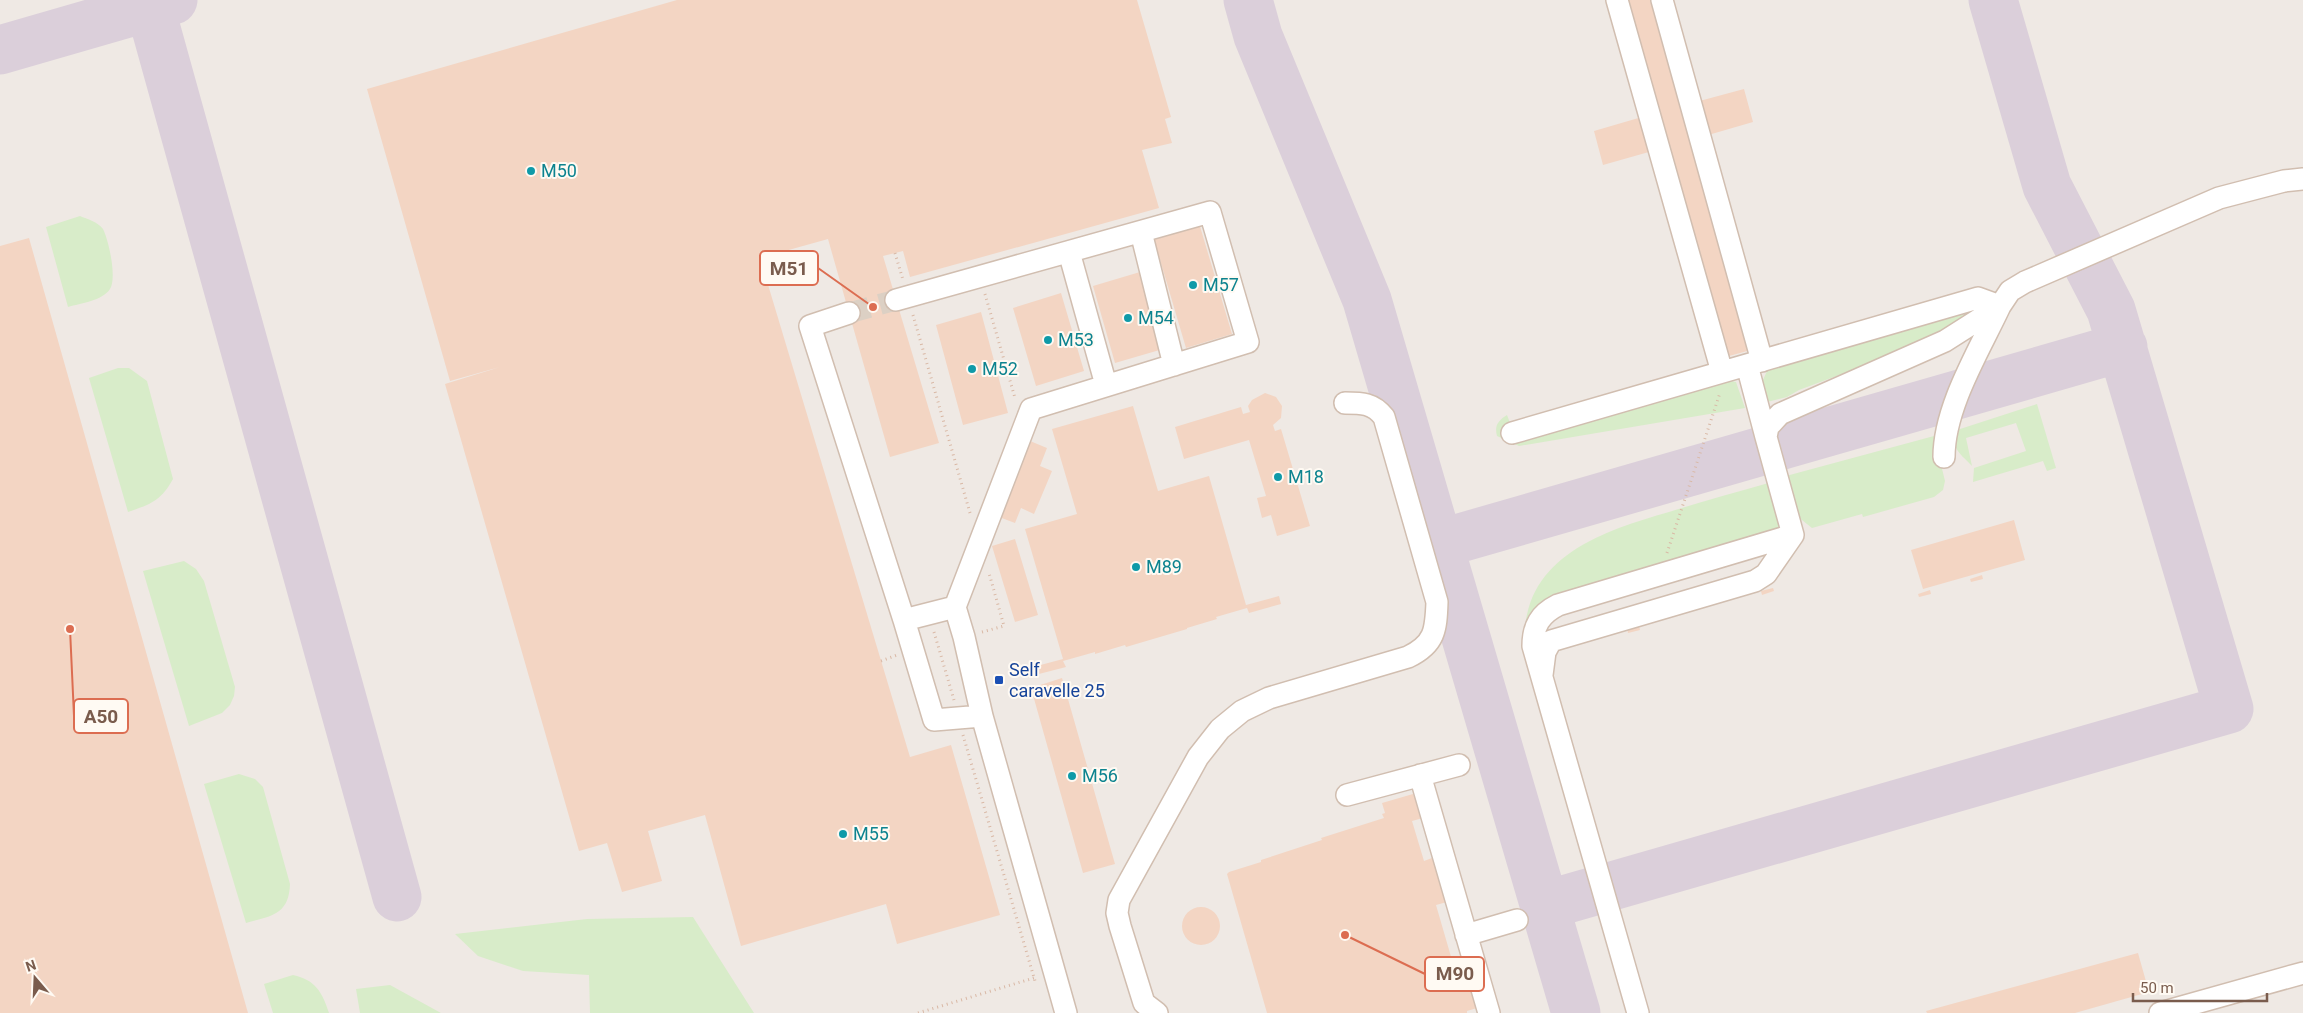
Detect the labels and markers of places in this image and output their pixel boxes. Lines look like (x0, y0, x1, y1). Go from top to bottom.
place label: M50 (541, 160, 577, 181)
marker: M50 (525, 165, 537, 177)
callout: M51 (760, 251, 818, 285)
place label: M57 (1203, 274, 1239, 295)
marker: M57 (1187, 279, 1199, 291)
place label: M54 (1138, 307, 1174, 328)
marker: M54 (1122, 312, 1134, 324)
place label: M53 (1058, 329, 1094, 350)
marker: M53 (1042, 334, 1054, 346)
place label: M52 (982, 358, 1018, 379)
marker: M52 (966, 363, 978, 375)
place label: M18 (1288, 466, 1324, 487)
marker: M18 (1272, 471, 1284, 483)
place label: M89 (1146, 556, 1182, 577)
marker: M89 (1130, 561, 1142, 573)
place label: Self caravelle 25 (1009, 659, 1105, 701)
marker: Self caravelle 25 (993, 674, 1005, 686)
callout: A50 (74, 699, 128, 733)
place label: M56 (1082, 765, 1118, 786)
marker: M56 (1066, 770, 1078, 782)
place label: M55 (853, 823, 889, 844)
marker: M55 (837, 828, 849, 840)
callout: M90 (1425, 957, 1484, 991)

